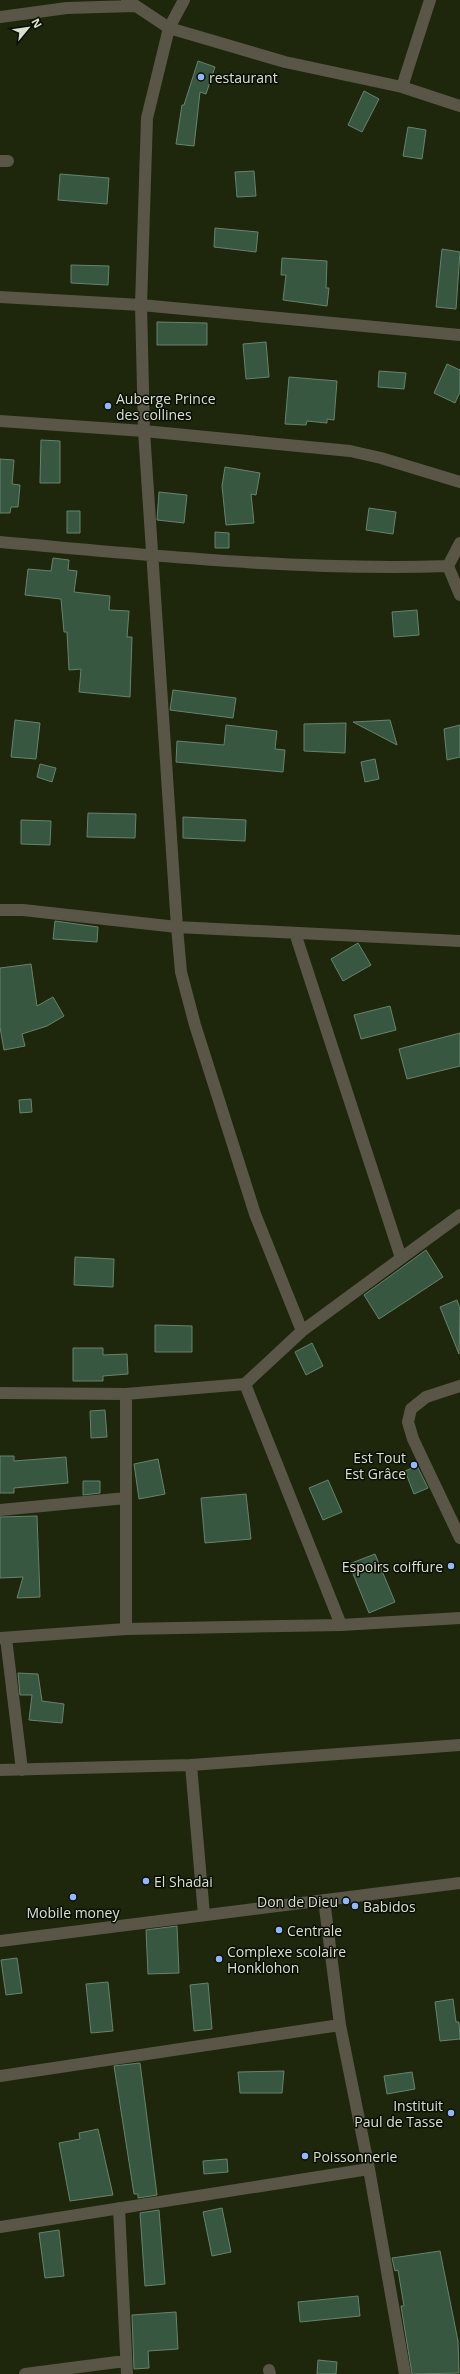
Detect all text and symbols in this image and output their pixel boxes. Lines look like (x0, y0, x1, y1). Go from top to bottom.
north arrow (8, 8, 48, 48)
text: N (28, 15, 46, 30)
place label: restaurant (209, 68, 278, 87)
marker: restaurant (196, 72, 206, 82)
place label: Auberge Prince des collines (116, 389, 216, 424)
marker: Auberge Prince des collines (103, 401, 113, 411)
place label: Est Tout Est Grâce (345, 1448, 406, 1483)
marker: Est Tout Est Grâce (409, 1460, 419, 1470)
place label: Espoirs coiffure (342, 1557, 443, 1576)
marker: Espoirs coiffure (446, 1561, 456, 1571)
place label: El Shadai (154, 1872, 213, 1891)
marker: El Shadai (141, 1876, 151, 1886)
marker: Mobile money (68, 1892, 78, 1902)
place label: Don de Dieu (257, 1892, 338, 1911)
marker: Don de Dieu (341, 1896, 351, 1906)
place label: Babidos (363, 1897, 416, 1916)
marker: Babidos (350, 1901, 360, 1911)
place label: Mobile money (27, 1903, 120, 1922)
place label: Centrale (287, 1921, 342, 1940)
marker: Centrale (274, 1925, 284, 1935)
place label: Complexe scolaire Honklohon (227, 1942, 346, 1977)
marker: Complexe scolaire Honklohon (214, 1954, 224, 1964)
place label: Instituit Paul de Tasse (354, 2096, 443, 2131)
marker: Instituit Paul de Tasse (446, 2108, 456, 2118)
place label: Poissonnerie (313, 2147, 397, 2166)
marker: Poissonnerie (300, 2151, 310, 2161)

